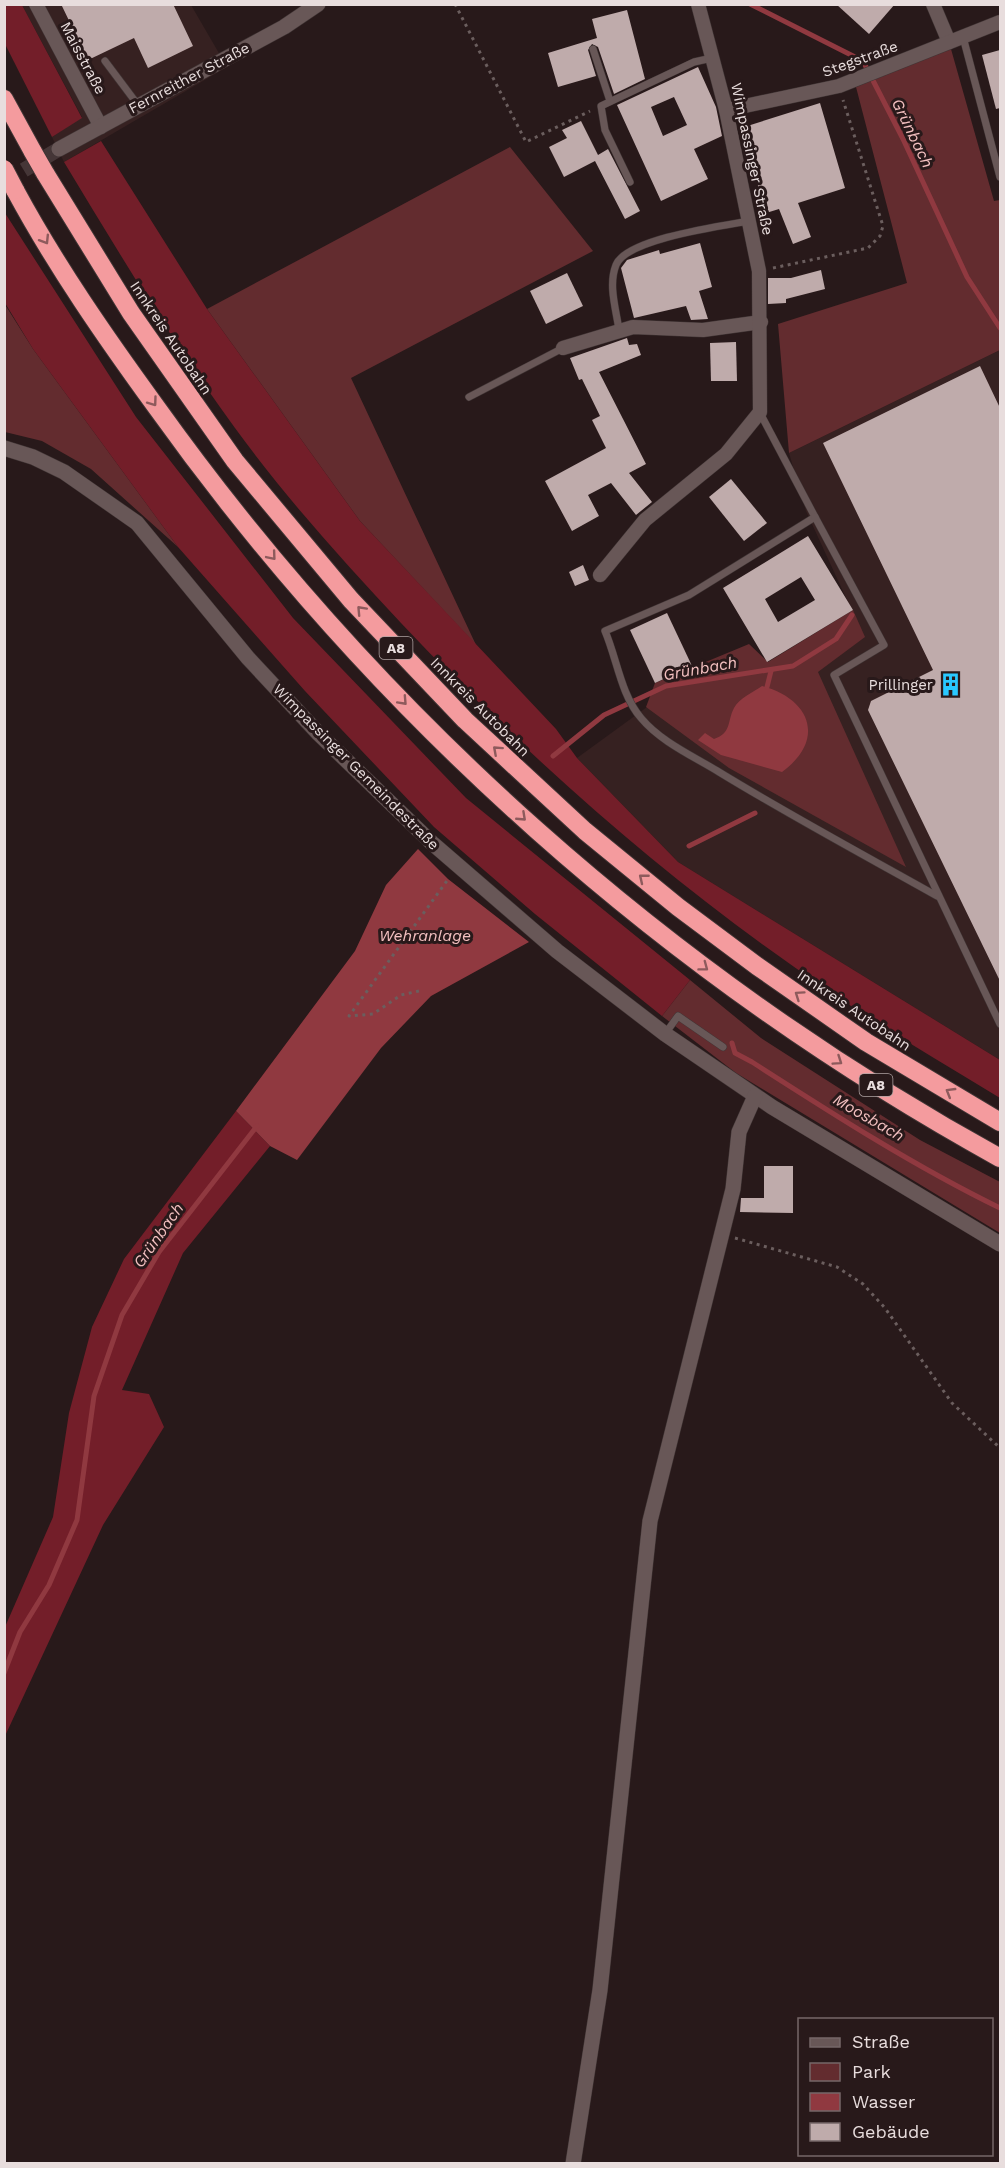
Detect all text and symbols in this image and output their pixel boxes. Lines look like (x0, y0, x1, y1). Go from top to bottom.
street label: Maisstraße (56, 19, 110, 97)
street label: Stegstraße (820, 37, 900, 81)
street label: Fernreither Straße (126, 39, 252, 117)
street label: Wimpassinger Straße (727, 81, 777, 237)
water label: Grünbach (888, 96, 937, 171)
one-way arrow (38, 234, 50, 244)
street label: Innkreis Autobahn (126, 278, 216, 398)
one-way arrow (146, 396, 157, 407)
one-way arrow (265, 550, 276, 561)
one-way arrow (357, 607, 368, 618)
road number: A8 (380, 637, 412, 659)
water label: Grünbach (662, 653, 738, 684)
street label: Innkreis Autobahn (427, 654, 533, 760)
building icon: Prillinger (938, 672, 964, 698)
place label: Prillinger (869, 676, 933, 694)
street label: Wimpassinger Gemeindestraße (269, 680, 443, 854)
one-way arrow (395, 694, 406, 705)
one-way arrow (493, 746, 503, 757)
one-way arrow (516, 810, 526, 821)
one-way arrow (639, 875, 650, 886)
water label: Wehranlage (379, 926, 471, 945)
one-way arrow (697, 960, 708, 971)
street label: Innkreis Autobahn (794, 965, 914, 1055)
one-way arrow (795, 991, 806, 1002)
one-way arrow (832, 1054, 843, 1065)
road number: A8 (860, 1074, 892, 1096)
one-way arrow (946, 1087, 956, 1099)
water label: Moosbach (830, 1090, 907, 1145)
water label: Grünbach (129, 1199, 188, 1271)
legend (798, 2018, 993, 2156)
text: Straße (852, 2031, 910, 2052)
text: Park (852, 2061, 891, 2082)
text: Wasser (852, 2091, 915, 2112)
text: Gebäude (852, 2121, 930, 2142)

